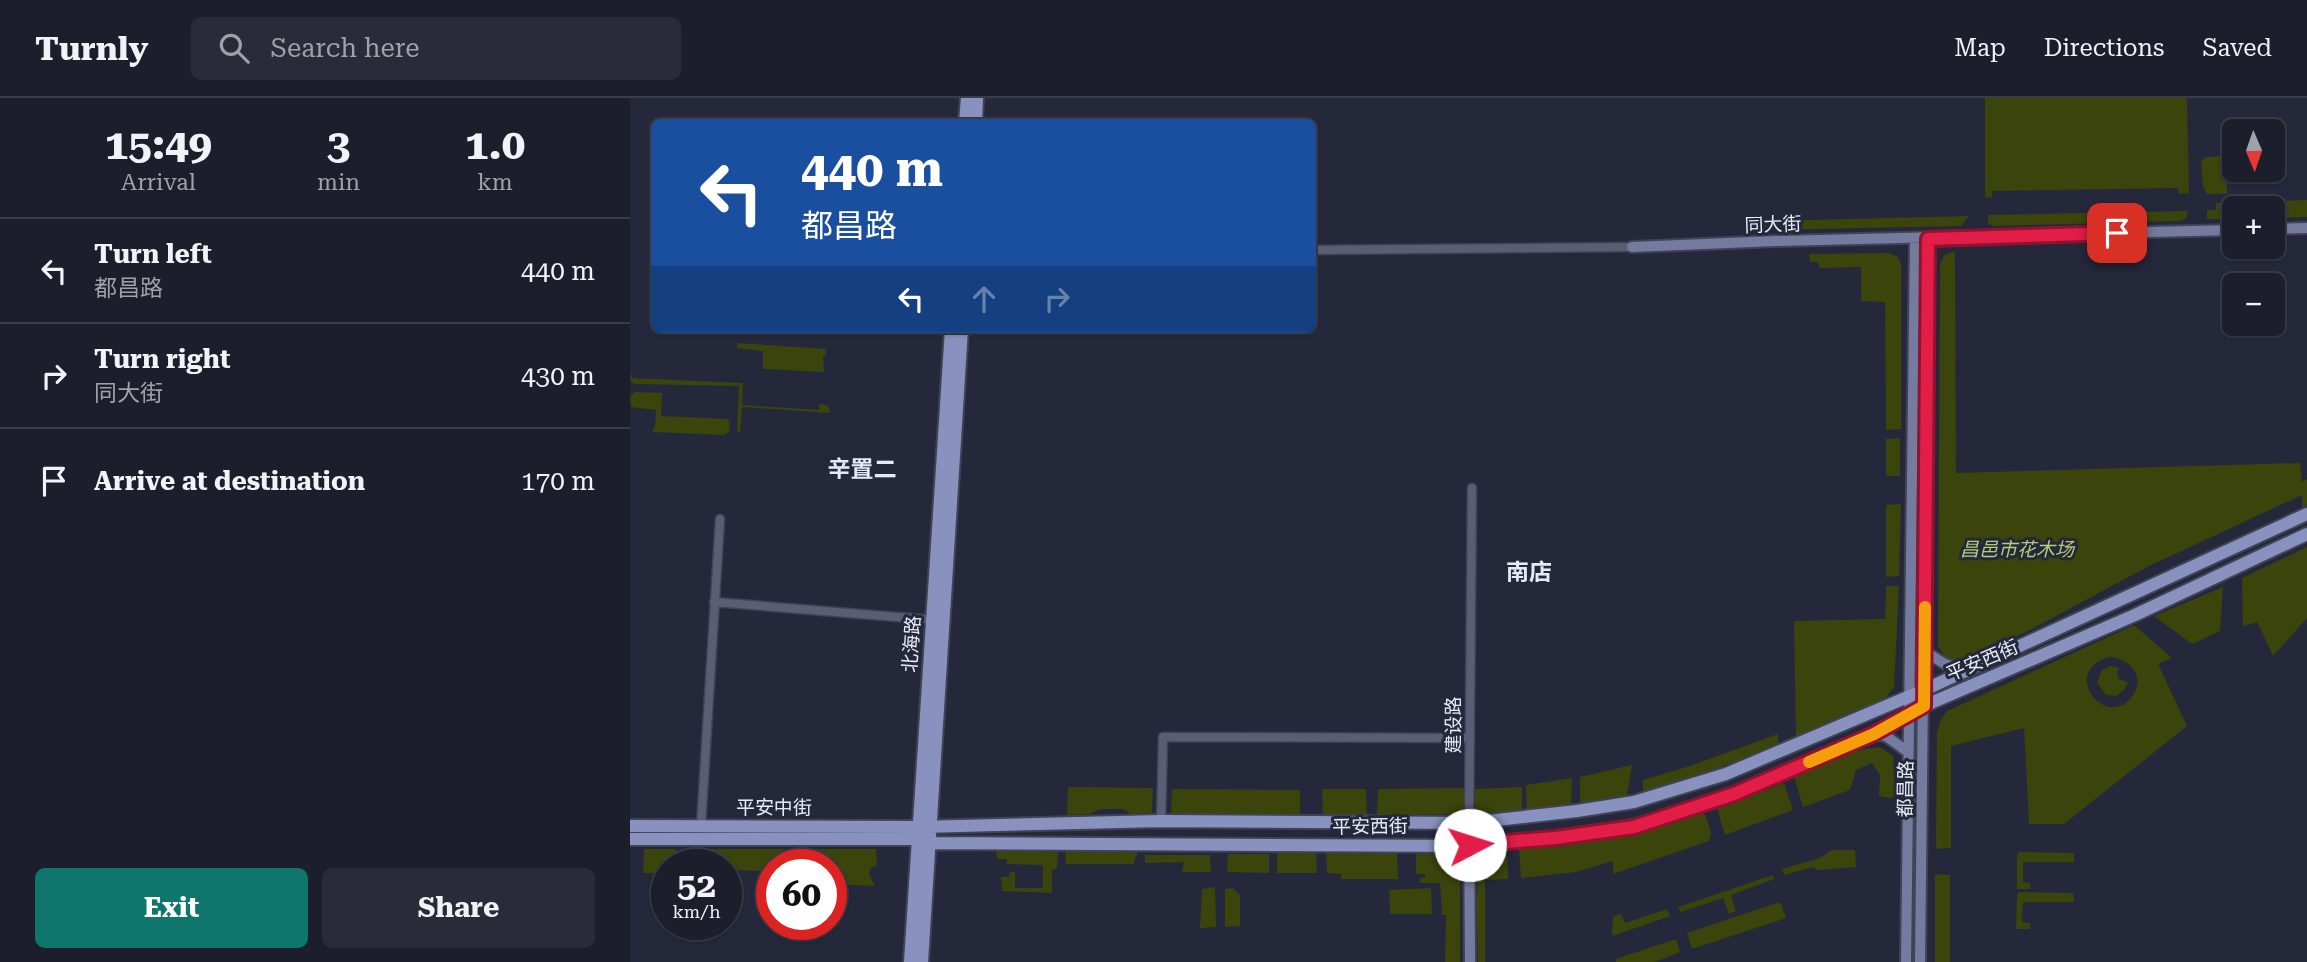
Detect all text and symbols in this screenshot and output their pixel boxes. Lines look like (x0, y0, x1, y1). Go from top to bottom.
search box (191, 17, 681, 80)
text: Turnly (35, 29, 149, 68)
icon: search (215, 29, 253, 67)
text: Search here (271, 33, 419, 63)
text: Map (1954, 34, 2006, 62)
text: Directions (2044, 34, 2164, 62)
text: Saved (2202, 34, 2272, 62)
north arrow (2222, 119, 2286, 182)
map controls (2222, 119, 2285, 336)
text: 15:49 (105, 120, 212, 169)
text: 3 (327, 120, 350, 169)
text: 1.0 (465, 120, 525, 169)
text: 440 m (801, 141, 943, 198)
icon: left (686, 147, 777, 238)
text: Arrival (121, 169, 196, 196)
text: min (317, 169, 360, 196)
text: km (477, 169, 513, 196)
button: + (2222, 196, 2285, 259)
pin (2087, 203, 2147, 263)
text: 都昌路 (801, 207, 897, 245)
street label: 同大街 (1744, 212, 1802, 237)
icon: arrive (2098, 214, 2136, 252)
text: Turn left (94, 239, 212, 269)
icon: left (35, 252, 73, 290)
text: 440 m (521, 256, 595, 286)
button: − (2222, 273, 2285, 336)
text: 都昌路 (94, 275, 163, 302)
icon: left (892, 280, 930, 318)
icon: ahead (965, 280, 1003, 318)
icon: right (1038, 280, 1076, 318)
text: Turn right (94, 344, 230, 374)
icon: right (35, 357, 73, 395)
text: 430 m (521, 361, 595, 391)
text: 同大街 (94, 380, 163, 407)
district label: 辛置二 (828, 456, 897, 483)
icon: arrive (35, 462, 73, 500)
text: Arrive at destination (94, 466, 365, 496)
text: 170 m (521, 466, 595, 496)
park label: 昌邑市花木场 (1960, 538, 2076, 561)
district label: 南店 (1506, 559, 1552, 586)
street label: 北海路 (898, 615, 925, 673)
street label: 平安西街 (1943, 635, 2022, 686)
street label: 建设路 (1442, 696, 1465, 754)
street label: 都昌路 (1894, 760, 1917, 818)
street label: 平安中街 (736, 796, 812, 819)
position arrow (1433, 808, 1507, 882)
street label: 平安西街 (1332, 814, 1408, 839)
speed limit sign: 60 (756, 849, 847, 940)
text: 52 (677, 865, 716, 906)
button: Exit (35, 868, 308, 948)
button: Share (322, 868, 595, 948)
text: km/h (672, 901, 721, 922)

